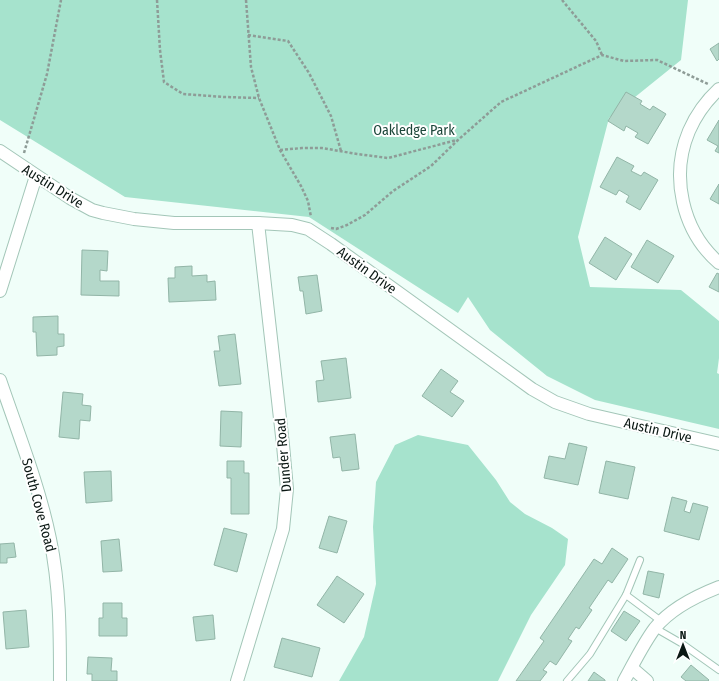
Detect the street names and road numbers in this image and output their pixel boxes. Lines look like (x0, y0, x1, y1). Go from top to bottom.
street label: Austin Drive (19, 161, 87, 212)
street label: Austin Drive (334, 243, 400, 298)
street label: Austin Drive (622, 414, 694, 447)
street label: Dunder Road (272, 417, 295, 493)
street label: South Cove Road (18, 456, 59, 554)

